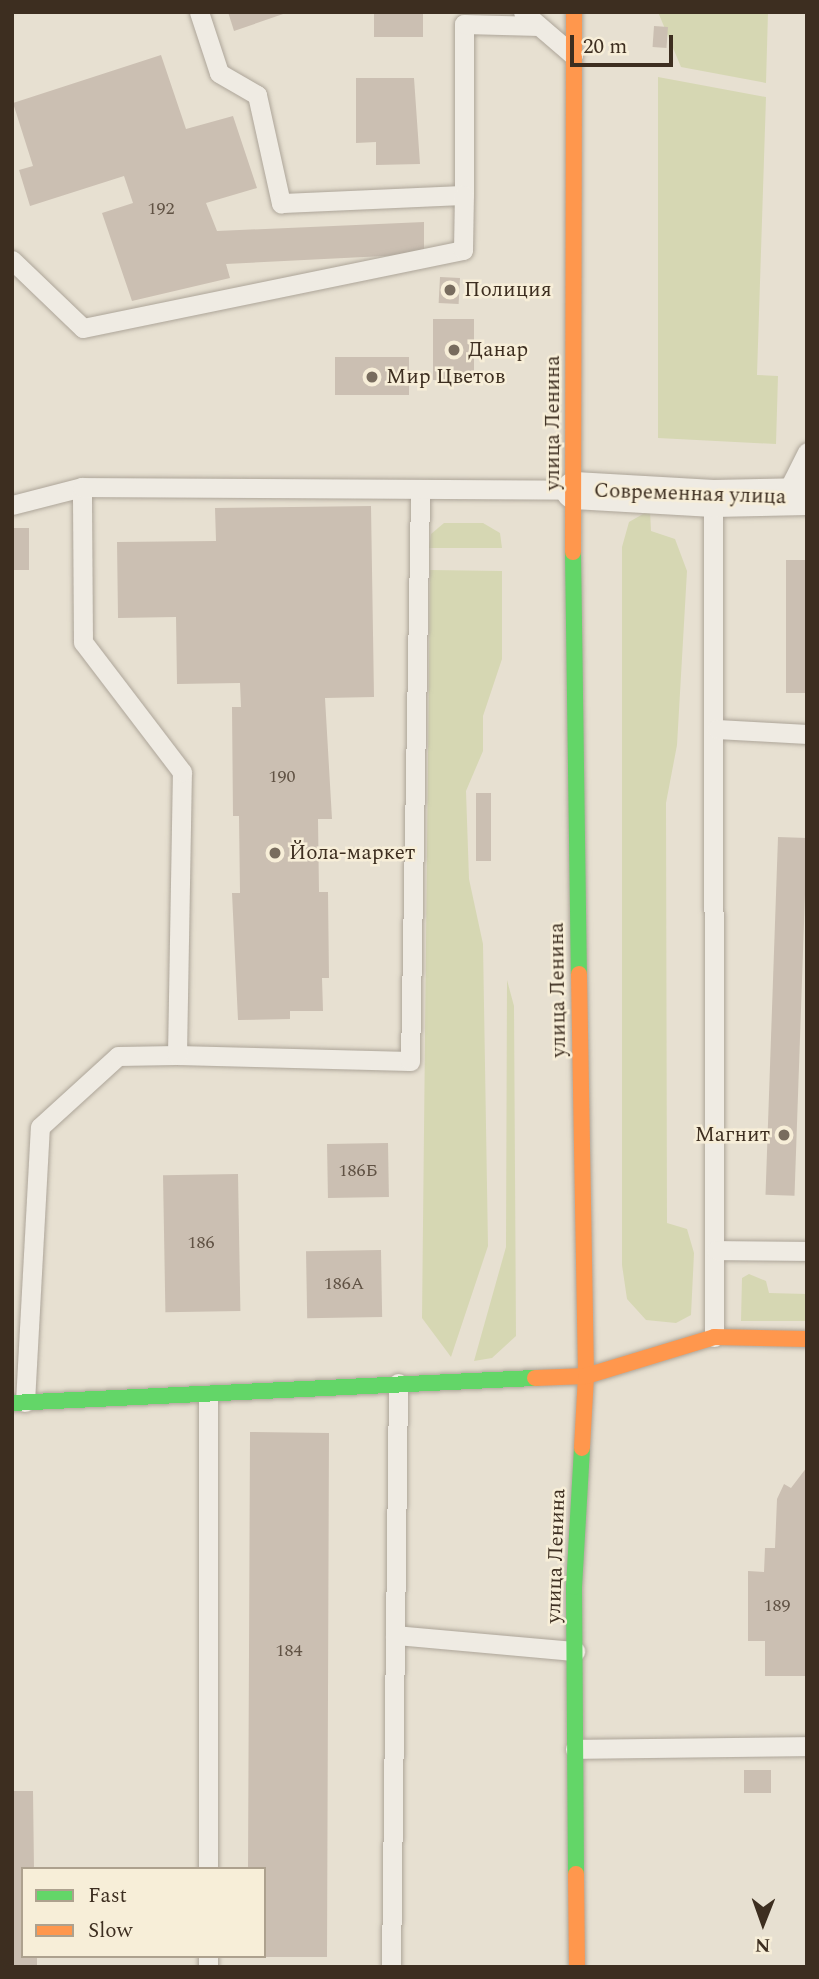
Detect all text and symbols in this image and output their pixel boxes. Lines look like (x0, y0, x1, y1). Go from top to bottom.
scale bar (574, 21, 677, 65)
text: 20 m (583, 31, 627, 63)
house number: 192 (148, 198, 174, 220)
place label: Полиция (464, 277, 552, 303)
marker: Полиция (442, 282, 458, 298)
place label: Данар (468, 337, 528, 363)
marker: Данар (446, 342, 462, 358)
street label: улица Ленина (540, 356, 566, 490)
place label: Мир Цветов (386, 364, 505, 390)
marker: Мир Цветов (364, 369, 380, 385)
street label: Современная улица (593, 478, 787, 510)
house number: 190 (269, 766, 295, 788)
place label: Йола-маркет (289, 840, 415, 866)
marker: Йола-маркет (267, 845, 283, 861)
street label: улица Ленина (544, 922, 572, 1058)
place label: Магнит (695, 1122, 770, 1148)
marker: Магнит (776, 1127, 792, 1143)
house number: 186Б (338, 1160, 378, 1182)
house number: 186 (188, 1232, 214, 1254)
house number: 186А (324, 1273, 364, 1295)
street label: улица Ленина (541, 1488, 571, 1624)
house number: 189 (764, 1595, 790, 1617)
house number: 184 (276, 1640, 302, 1662)
legend (21, 1867, 266, 1958)
text: Fast (88, 1880, 127, 1912)
north arrow (728, 1888, 798, 1958)
text: Slow (88, 1915, 132, 1947)
text: N (755, 1930, 771, 1959)

